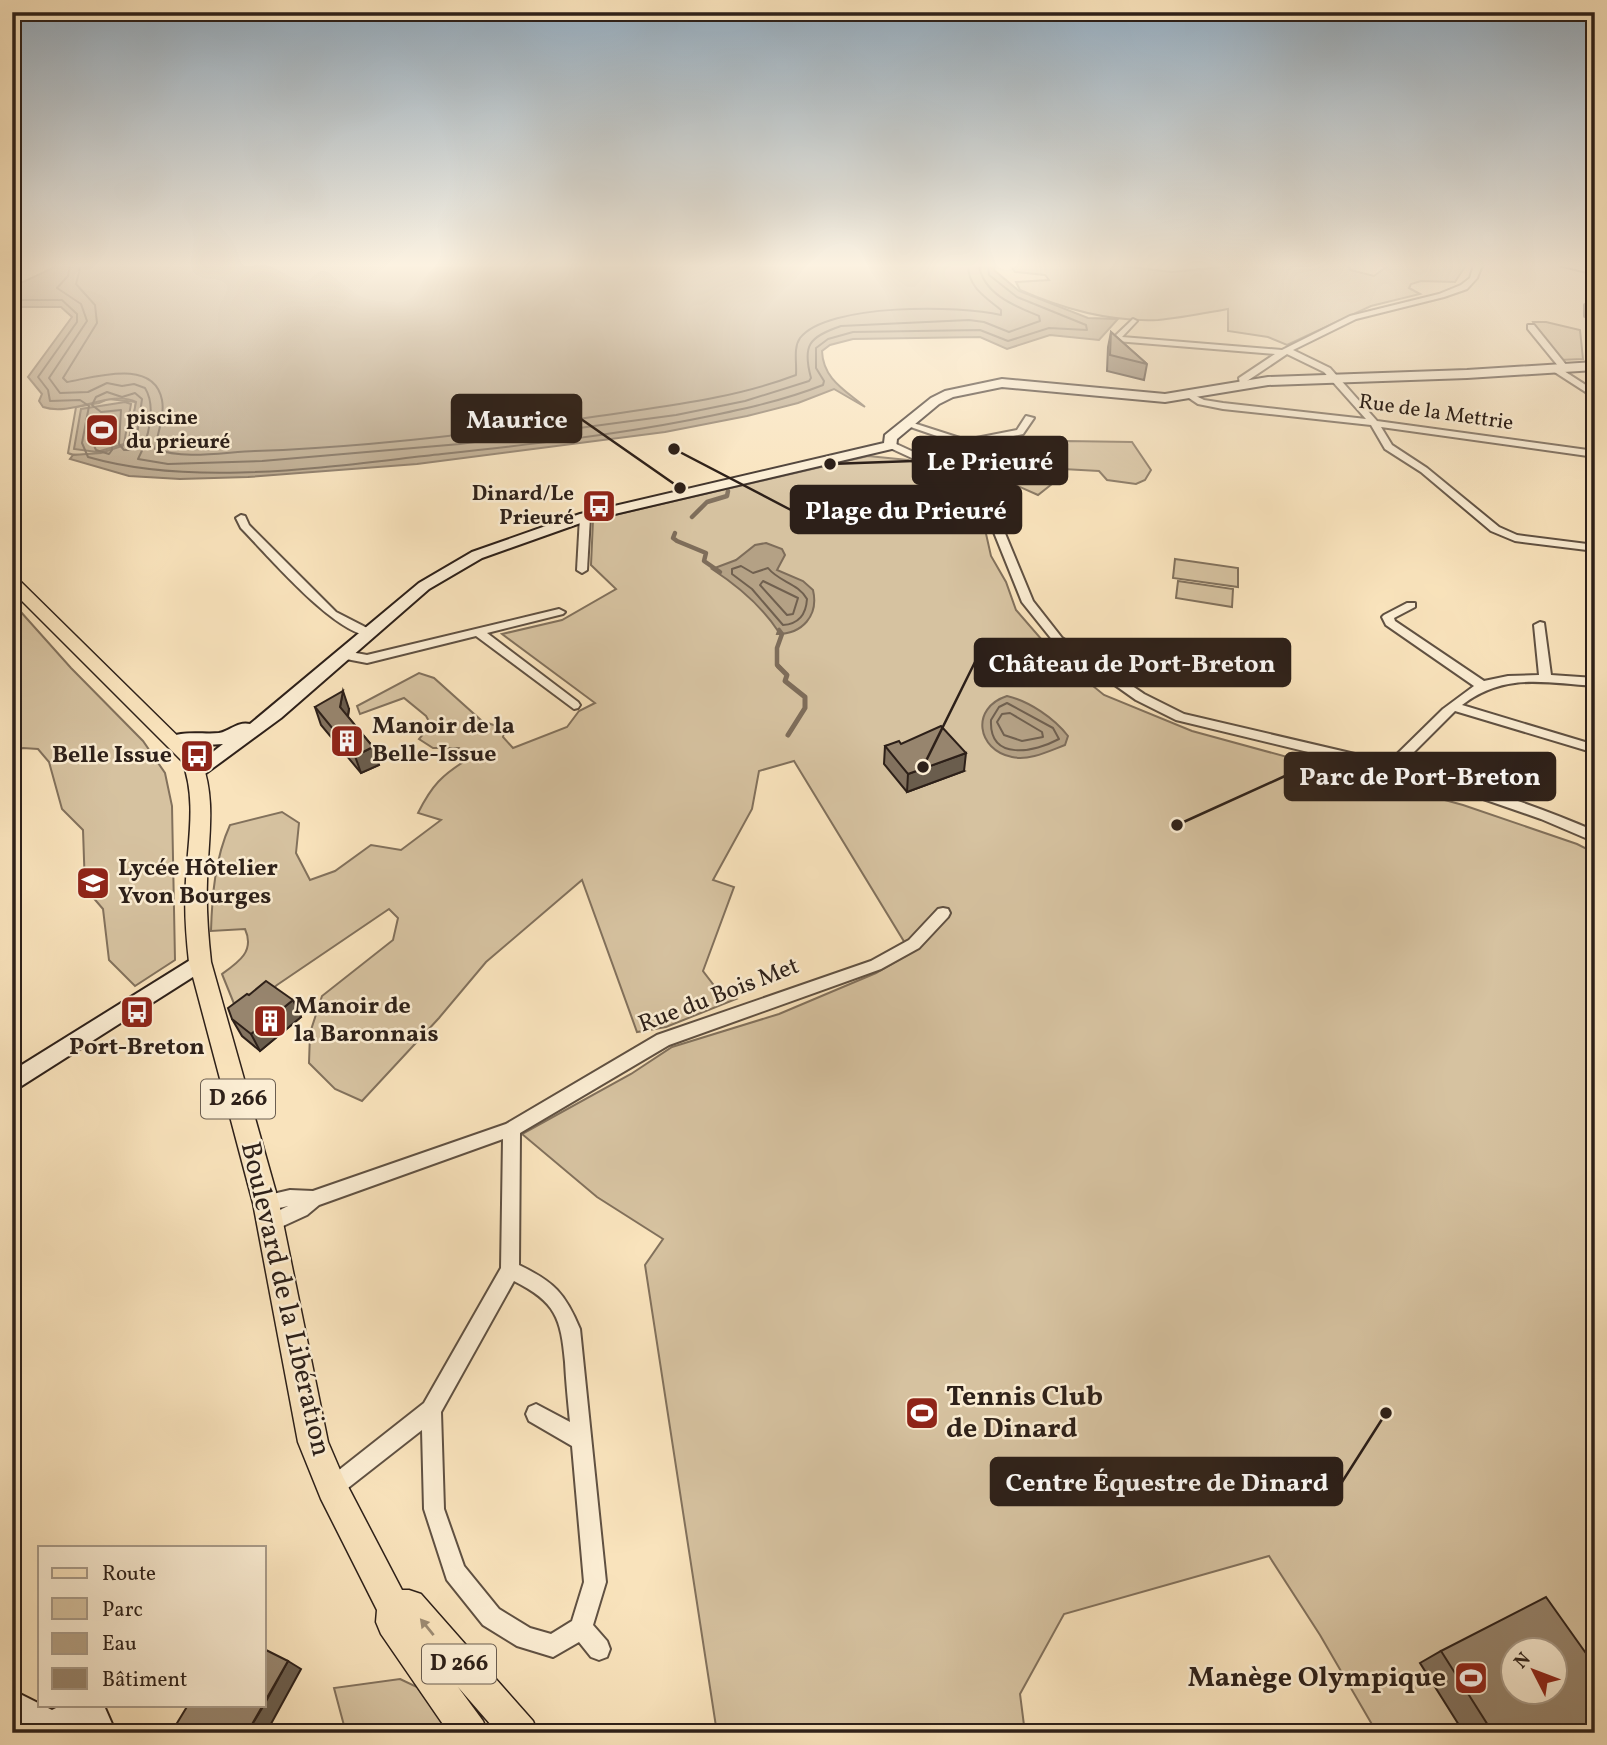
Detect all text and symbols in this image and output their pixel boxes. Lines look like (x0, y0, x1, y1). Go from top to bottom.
street label: Rue de la Mettrie (1357, 388, 1515, 438)
callout: Maurice (452, 395, 581, 442)
text: Maurice (466, 403, 568, 439)
place label: piscine du prieuré (126, 404, 230, 457)
sports icon: piscine du prieuré (83, 411, 121, 449)
callout: Le Prieuré (913, 437, 1067, 484)
text: Le Prieuré (927, 445, 1053, 481)
place label: Dinard/Le Prieuré (472, 480, 574, 533)
callout: Plage du Prieuré (791, 486, 1021, 533)
bus stop icon: Dinard/Le Prieuré (580, 487, 618, 525)
text: Plage du Prieuré (805, 494, 1007, 530)
callout: Château de Port-Breton (975, 639, 1290, 686)
text: Château de Port-Breton (988, 647, 1276, 683)
place label: Manoir de la Belle-Issue (372, 710, 515, 772)
building icon: Manoir de la Belle-Issue (328, 722, 366, 760)
bus stop icon: Belle Issue (178, 737, 216, 775)
place label: Belle Issue (52, 739, 172, 773)
callout: Parc de Port-Breton (1285, 753, 1555, 800)
text: Parc de Port-Breton (1299, 760, 1541, 796)
place label: Lycée Hôtelier Yvon Bourges (118, 852, 278, 914)
school or university icon: Lycée Hôtelier Yvon Bourges (74, 864, 112, 902)
street label: Rue du Bois Met (634, 950, 804, 1042)
place label: Manoir de la Baronnais (294, 990, 439, 1052)
bus stop icon: Port-Breton (118, 993, 156, 1031)
building icon: Manoir de la Baronnais (251, 1002, 289, 1040)
place label: Port-Breton (69, 1031, 205, 1065)
road number: D 266 (201, 1080, 275, 1118)
street label: Boulevard de la Libération (230, 1138, 340, 1460)
place label: Tennis Club de Dinard (946, 1378, 1103, 1449)
sports icon: Tennis Club de Dinard (903, 1394, 941, 1432)
callout: Centre Équestre de Dinard (991, 1458, 1342, 1505)
text: Centre Équestre de Dinard (1006, 1466, 1329, 1502)
legend (38, 1546, 266, 1706)
text: Route (102, 1560, 156, 1589)
text: Parc (102, 1596, 143, 1625)
one-way arrow (419, 1618, 434, 1636)
text: Eau (102, 1630, 137, 1659)
north arrow (1498, 1636, 1568, 1706)
road number: D 266 (422, 1644, 496, 1684)
text: N (1509, 1647, 1537, 1675)
place label: Manège Olympique (1188, 1659, 1446, 1698)
sports icon: Manège Olympique (1452, 1659, 1490, 1697)
text: Bâtiment (102, 1666, 187, 1695)

